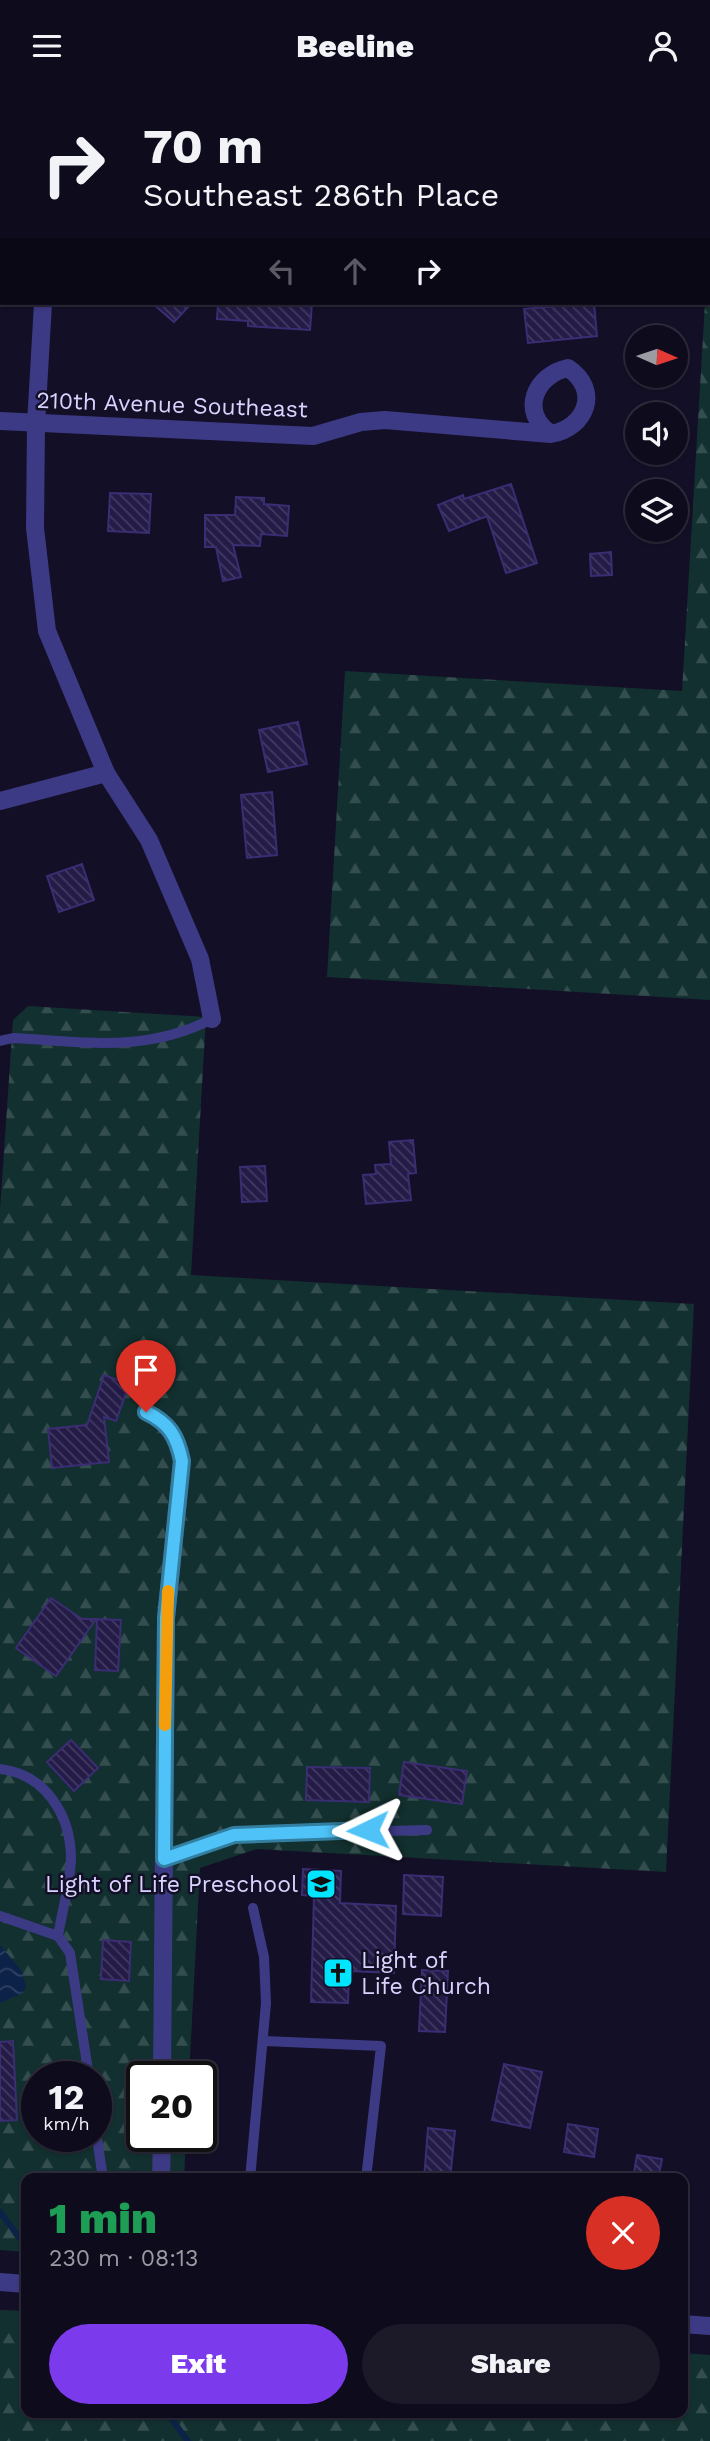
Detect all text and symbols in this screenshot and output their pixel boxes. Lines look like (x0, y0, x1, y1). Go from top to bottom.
icon: menu (28, 27, 66, 65)
text: Beeline (296, 27, 414, 65)
icon: person (644, 27, 682, 65)
text: 70 m (143, 117, 263, 175)
icon: right (28, 119, 119, 210)
text: Southeast 286th Place (143, 176, 499, 214)
icon: left (263, 252, 301, 290)
icon: ahead (336, 252, 374, 290)
icon: right (409, 252, 447, 290)
north arrow (625, 325, 688, 389)
map controls (625, 325, 688, 542)
street label: 210th Avenue Southeast (36, 387, 308, 423)
button: sound (625, 402, 688, 465)
button: layers (625, 479, 688, 542)
pin (116, 1340, 176, 1412)
icon: arrive (127, 1351, 165, 1389)
position arrow (331, 1793, 405, 1867)
school or university icon: Light of Life Preschool (304, 1867, 338, 1901)
place label: Light of Life Preschool (45, 1871, 298, 1898)
place label: Light of Life Church (361, 1947, 491, 2000)
church icon: Light of Life Church (321, 1956, 355, 1990)
speed limit sign: 20 (126, 2061, 217, 2152)
text: 12 (49, 2076, 84, 2118)
text: km/h (43, 2113, 90, 2134)
text: 1 min (49, 2194, 157, 2243)
button: close (586, 2196, 660, 2270)
text: 230 m · 08:13 (49, 2245, 198, 2272)
button: Exit (49, 2324, 348, 2404)
button: Share (362, 2324, 660, 2404)

